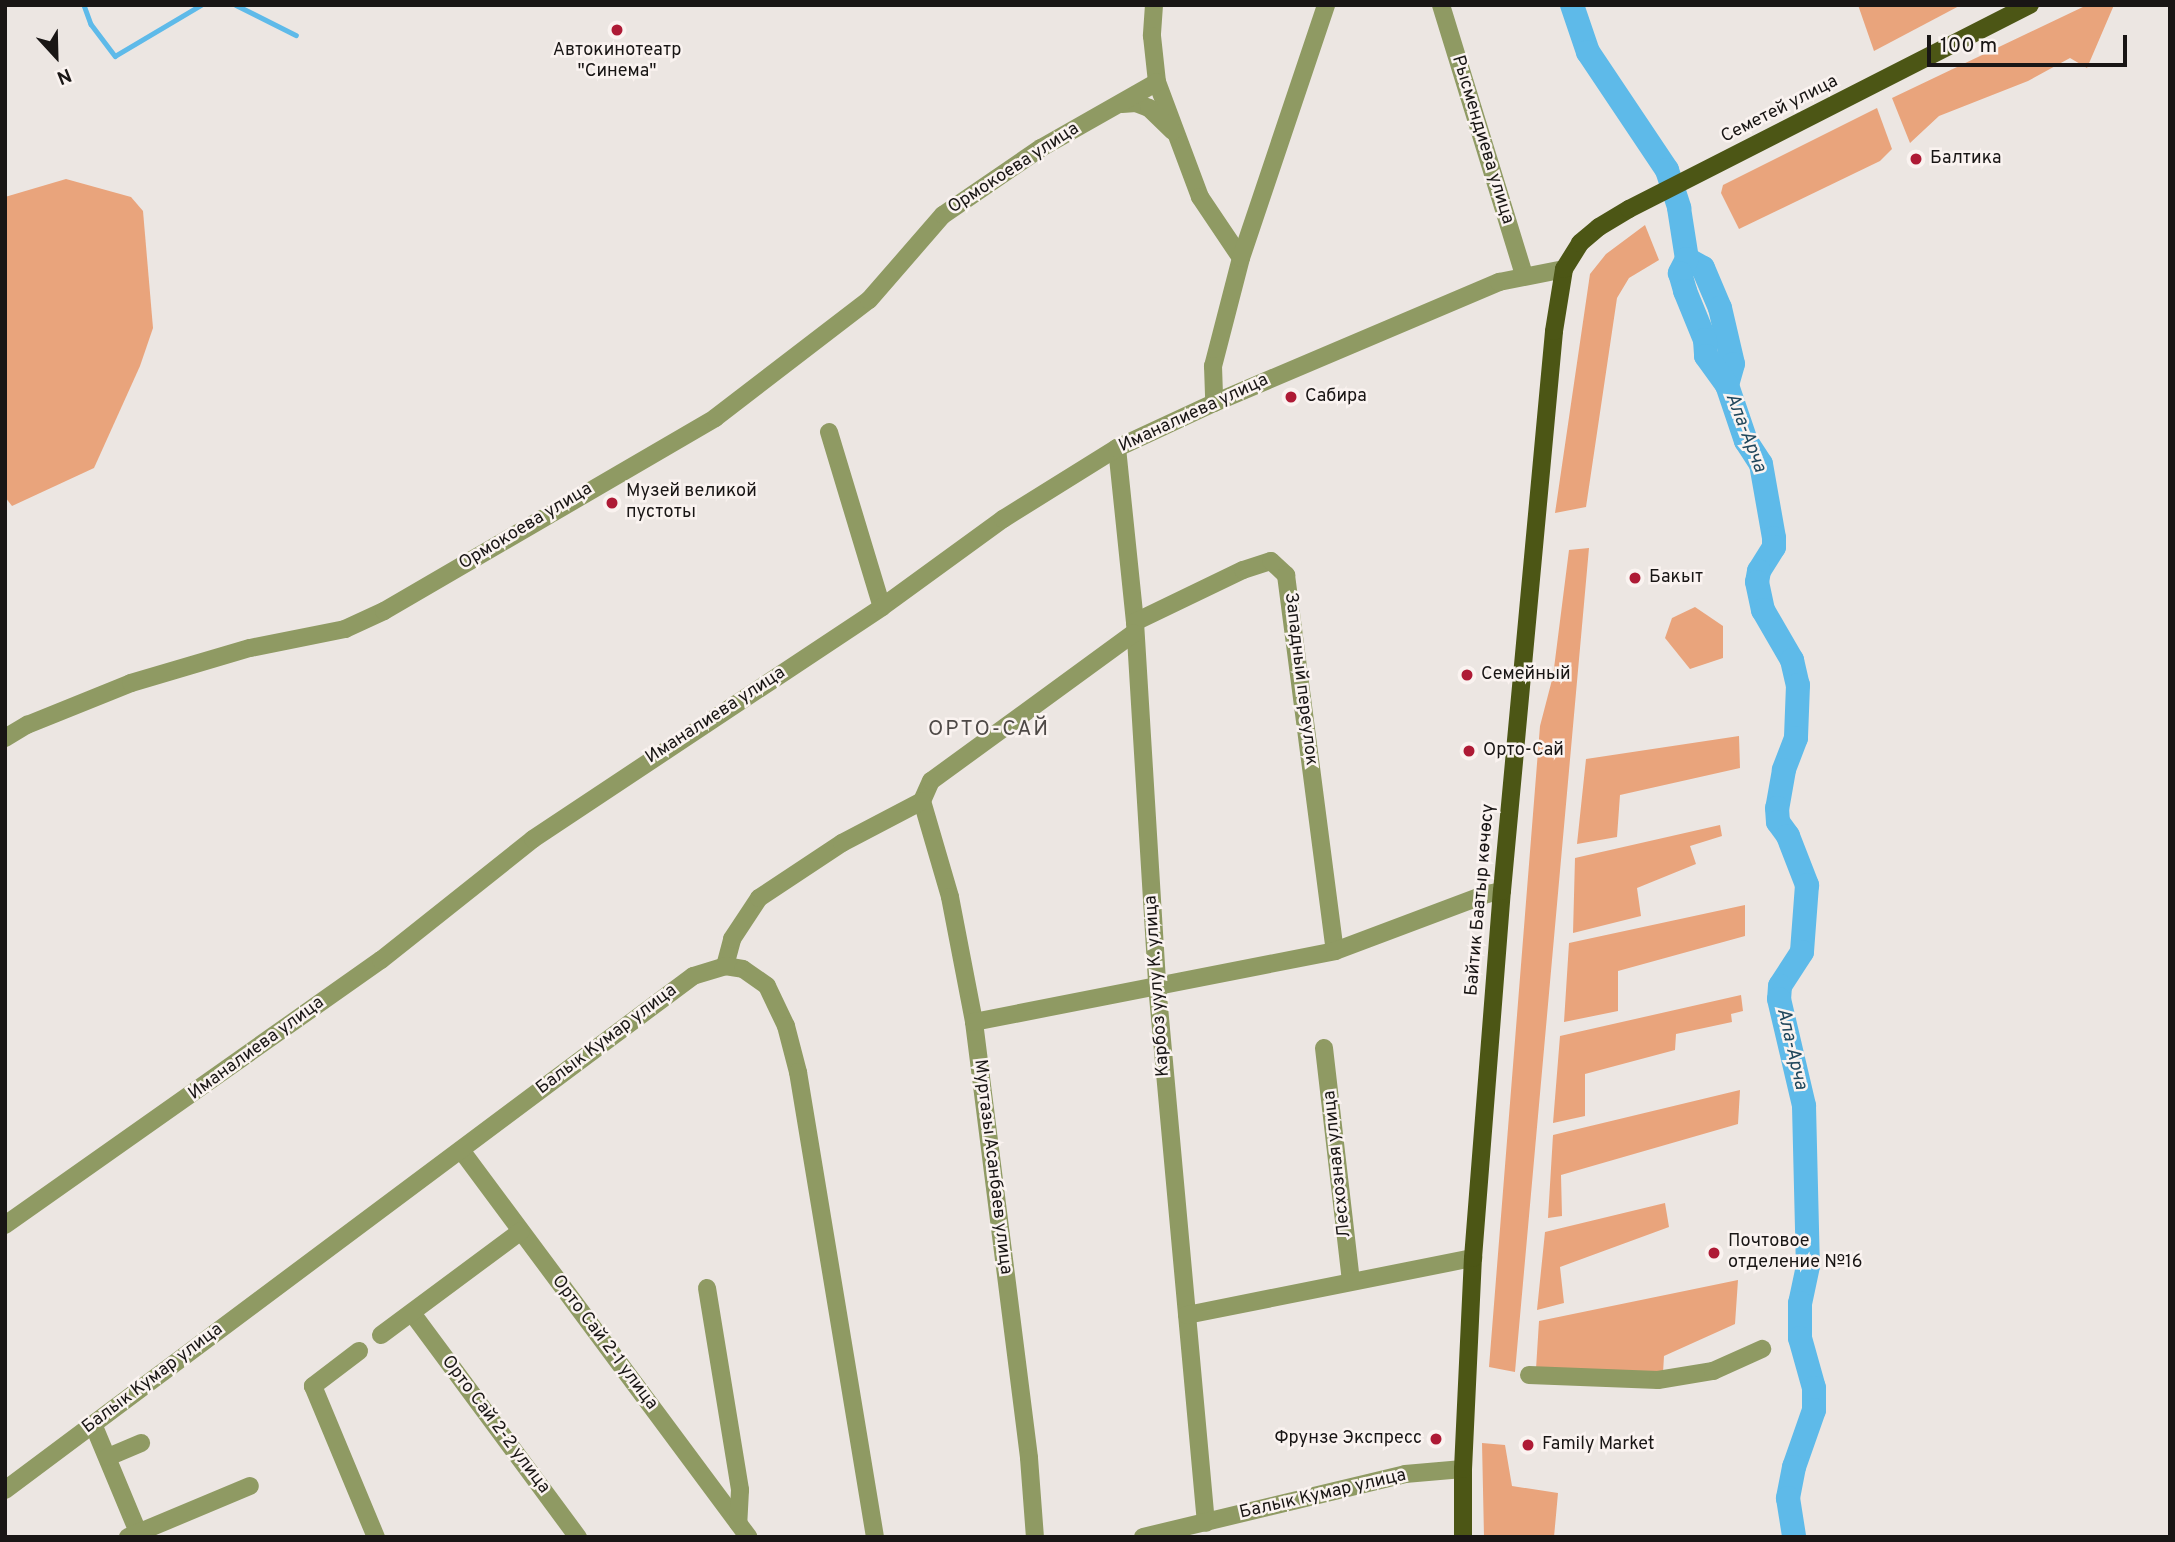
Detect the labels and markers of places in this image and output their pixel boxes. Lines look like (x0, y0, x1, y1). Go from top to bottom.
marker: Автокинотеатр "Синема" (609, 22, 625, 38)
place label: Автокинотеатр "Синема" (553, 41, 681, 84)
place label: Балтика (1930, 148, 2001, 170)
marker: Балтика (1908, 151, 1924, 167)
place label: Сабира (1305, 386, 1367, 408)
marker: Сабира (1283, 389, 1299, 405)
place label: Музей великой пустоты (626, 482, 757, 524)
marker: Музей великой пустоты (604, 495, 620, 511)
place label: Бакыт (1649, 567, 1703, 589)
marker: Бакыт (1627, 570, 1643, 586)
place label: Семейный (1481, 664, 1571, 686)
marker: Семейный (1459, 667, 1475, 683)
place label: Орто-Сай (1483, 740, 1564, 762)
marker: Орто-Сай (1461, 743, 1477, 759)
place label: Почтовое отделение №16 (1728, 1232, 1863, 1274)
marker: Почтовое отделение №16 (1706, 1245, 1722, 1261)
place label: Фрунзе Экспресс (1274, 1428, 1422, 1450)
marker: Фрунзе Экспресс (1428, 1431, 1444, 1447)
place label: Family Market (1542, 1434, 1655, 1456)
marker: Family Market (1520, 1437, 1536, 1453)

